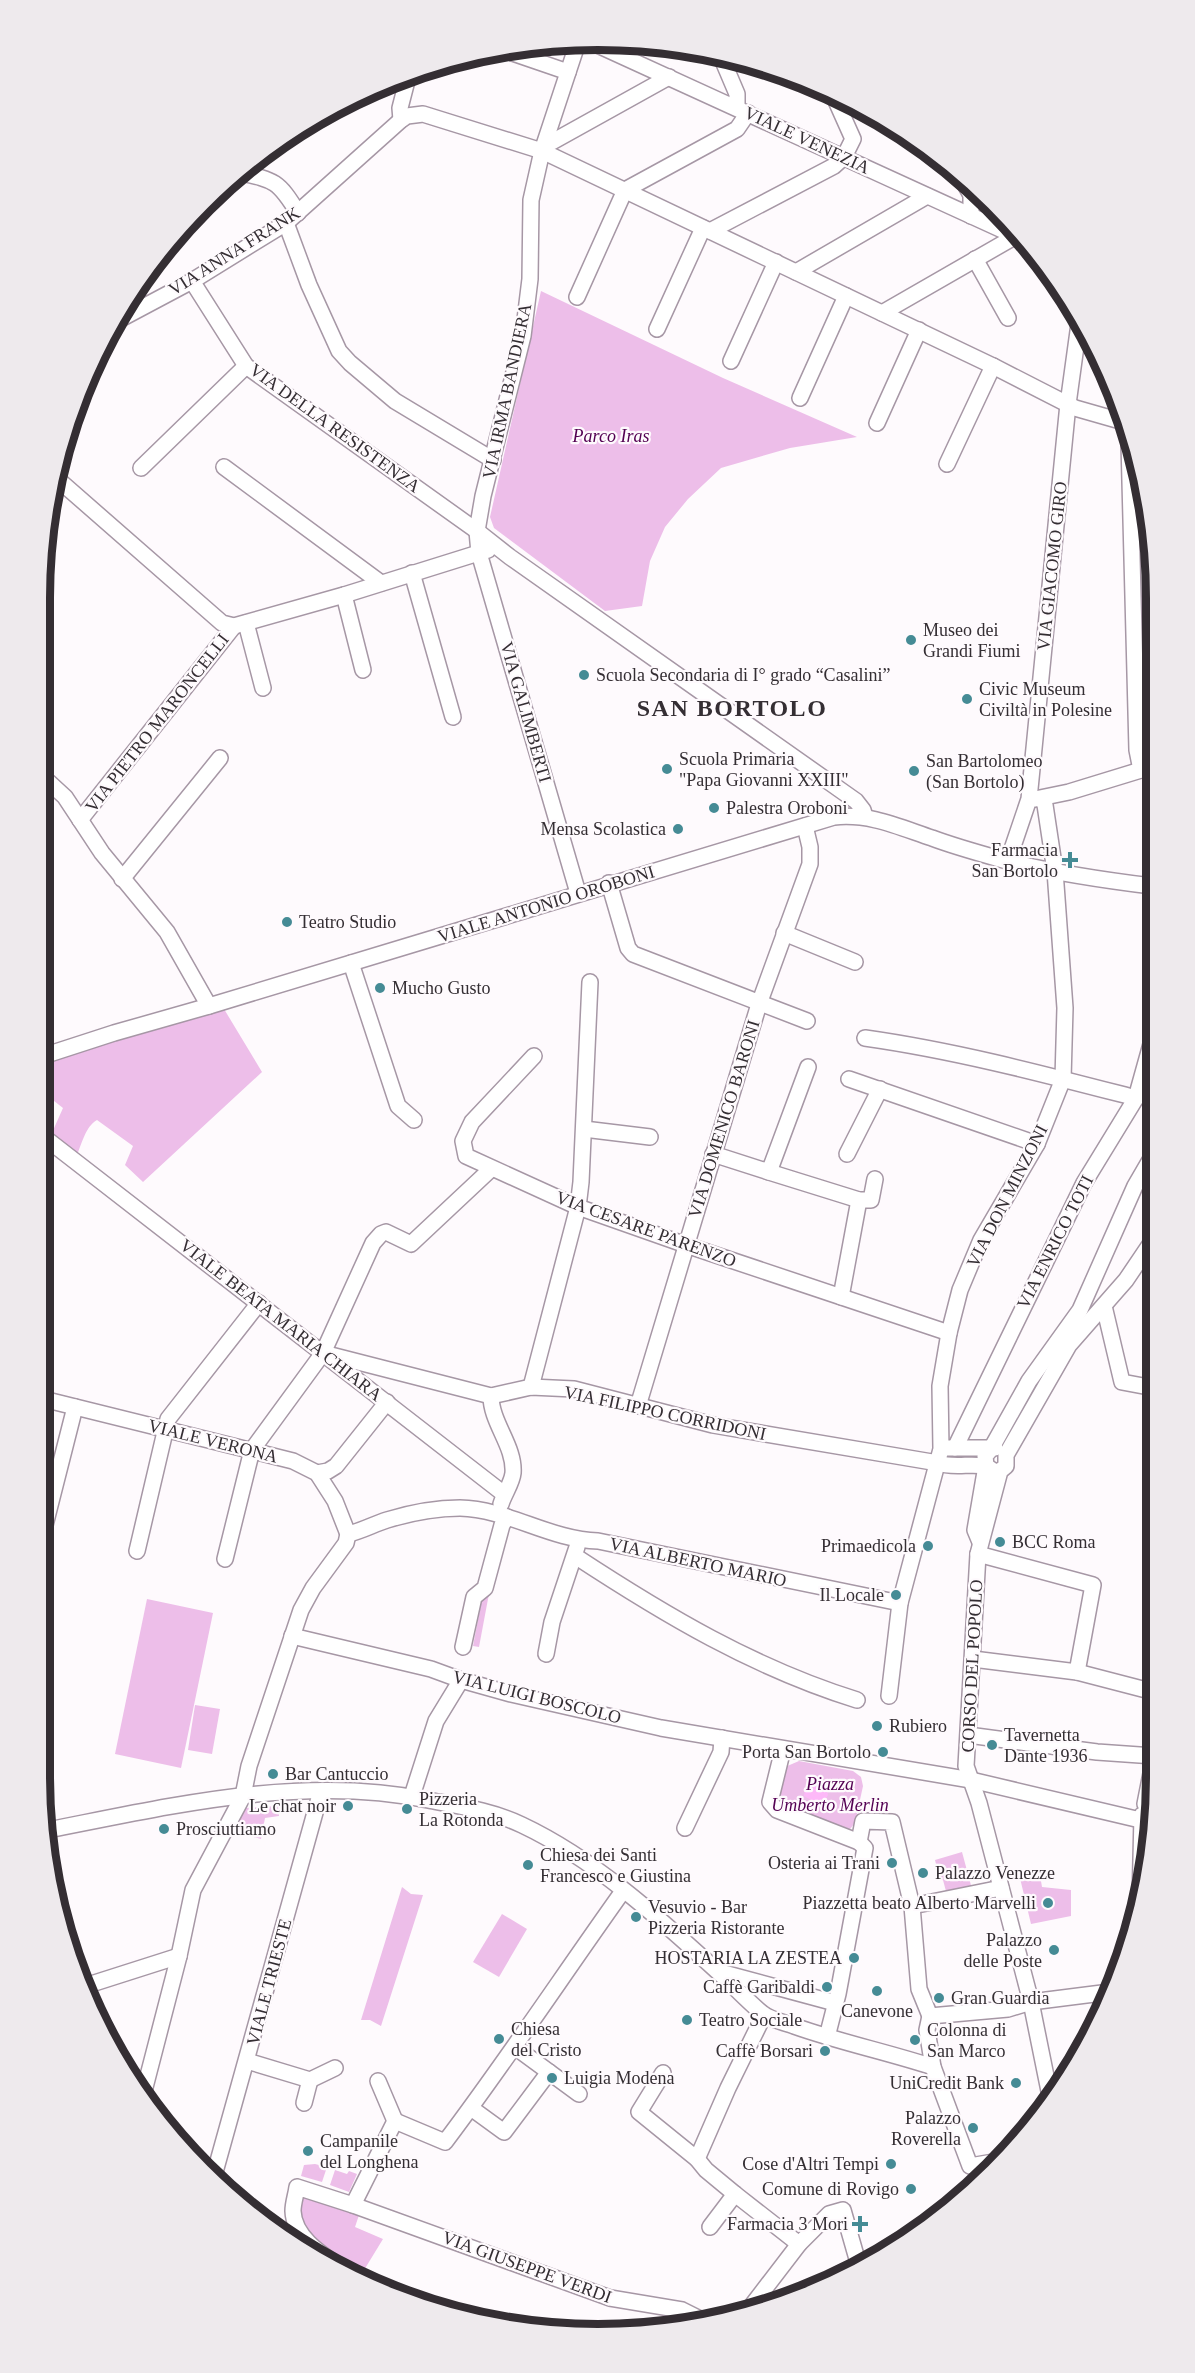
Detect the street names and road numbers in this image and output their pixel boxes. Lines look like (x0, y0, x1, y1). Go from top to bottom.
street label: VIALE VENEZIA (741, 102, 873, 178)
street label: VIA ANNA FRANK (165, 203, 303, 299)
street label: VIA IRMA BANDIERA (479, 301, 535, 481)
street label: VIA DELLA RESISTENZA (246, 359, 424, 497)
street label: VIA GIACOMO GIRO (1033, 480, 1071, 652)
street label: VIA PIETRO MARONCELLI (81, 630, 233, 816)
street label: VIA GALIMBERTI (496, 639, 556, 785)
street label: VIALE ANTONIO OROBONI (435, 861, 657, 947)
street label: VIA DOMENICO BARONI (684, 1018, 764, 1220)
street label: VIA DON MINZONI (962, 1122, 1052, 1270)
street label: VIA ENRICO TOTI (1013, 1172, 1097, 1312)
street label: VIA CESARE PARENZO (553, 1187, 739, 1271)
street label: VIALE BEATA MARIA CHIARA (176, 1235, 386, 1405)
street label: VIA FILIPPO CORRIDONI (562, 1382, 768, 1444)
street label: VIALE VERONA (146, 1415, 280, 1467)
street label: VIA ALBERTO MARIO (608, 1533, 788, 1591)
street label: CORSO DEL POPOLO (957, 1579, 987, 1753)
street label: VIA LUIGI BOSCOLO (451, 1666, 623, 1728)
street label: VIALE TRIESTE (242, 1917, 296, 2047)
street label: VIA GIUSEPPE VERDI (440, 2227, 614, 2307)

